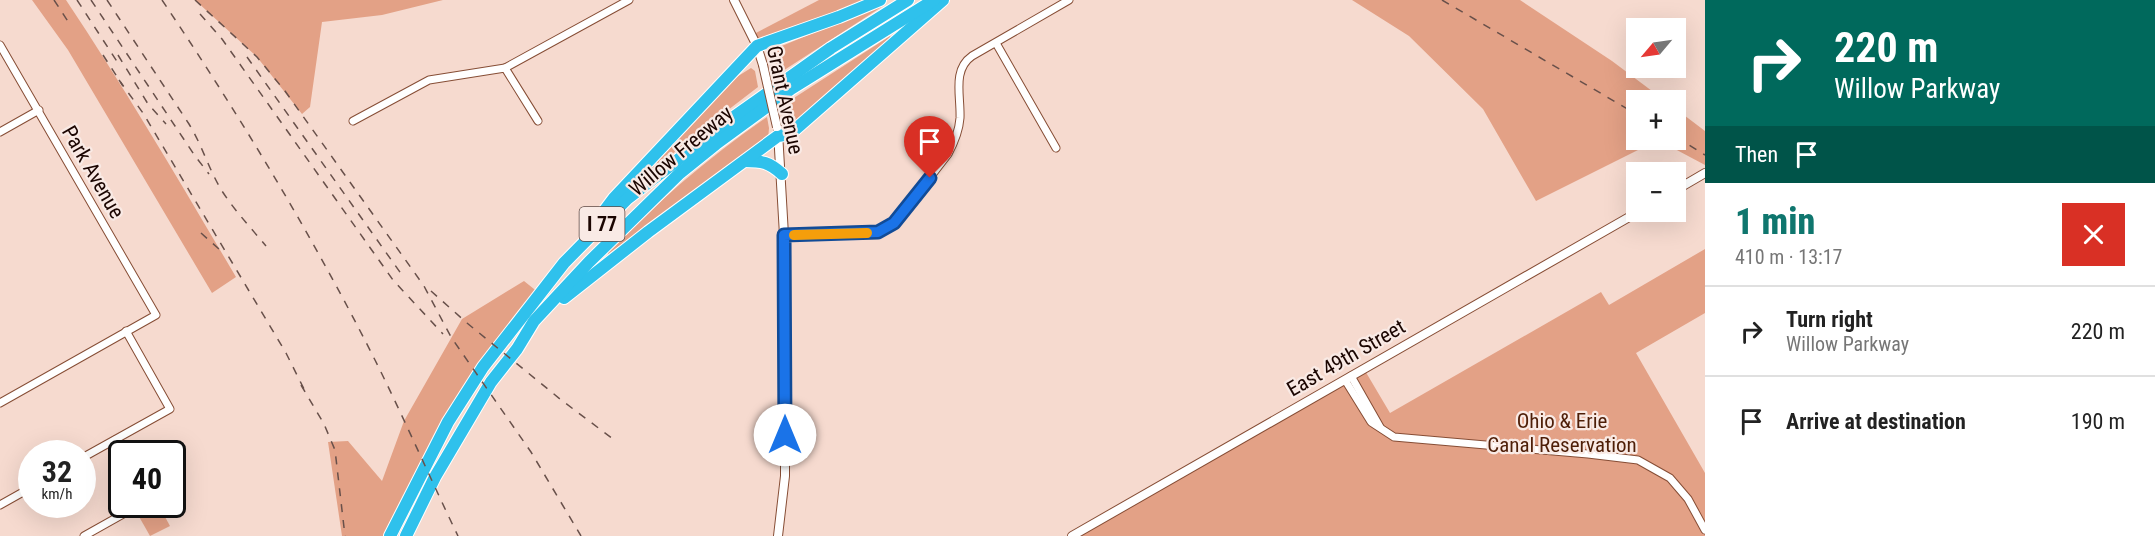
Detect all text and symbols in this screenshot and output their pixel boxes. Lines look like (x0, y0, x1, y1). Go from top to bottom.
north arrow (1626, 18, 1686, 78)
map controls (1626, 18, 1686, 222)
text: 220 m (1834, 23, 1939, 72)
icon: right (1735, 24, 1813, 102)
street label: Grant Avenue (762, 44, 808, 156)
text: Willow Parkway (1834, 73, 2000, 105)
button: + (1626, 90, 1686, 150)
street label: Willow Freeway (624, 101, 738, 201)
pin (904, 116, 955, 178)
street label: Park Avenue (57, 122, 129, 223)
icon: arrive (913, 125, 946, 158)
icon: arrive (1790, 138, 1823, 171)
text: Then (1735, 142, 1778, 167)
button: − (1626, 162, 1686, 222)
text: 1 min (1735, 201, 1815, 243)
button: close (2062, 203, 2125, 266)
road number: I 77 (580, 207, 624, 241)
text: 410 m · 13:17 (1735, 245, 1842, 269)
text: Turn right (1786, 307, 1873, 332)
street label: East 49th Street (1283, 315, 1409, 401)
icon: right (1735, 315, 1768, 348)
text: 220 m (2071, 319, 2125, 344)
text: Willow Parkway (1786, 332, 1909, 356)
position arrow (753, 403, 817, 467)
icon: arrive (1735, 405, 1768, 438)
park label: Ohio & Erie Canal Reservation (1487, 409, 1637, 457)
text: Arrive at destination (1786, 409, 1966, 434)
text: 190 m (2071, 409, 2125, 434)
speed limit sign: 40 (108, 440, 186, 518)
text: 32 (42, 454, 72, 489)
text: km/h (42, 485, 72, 503)

